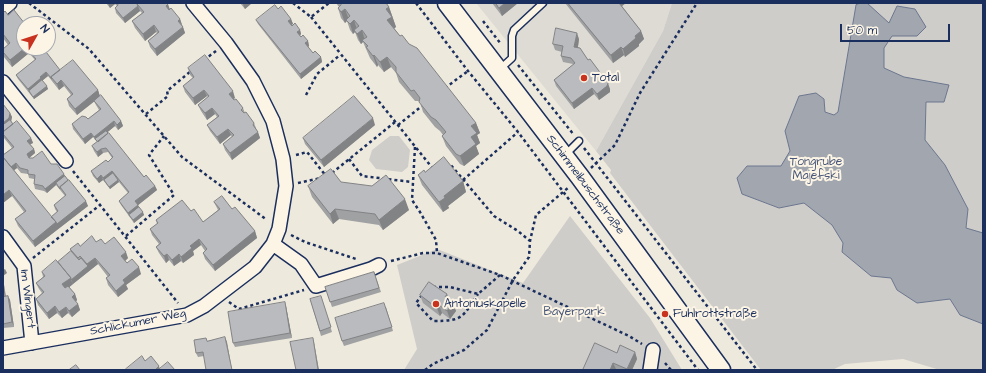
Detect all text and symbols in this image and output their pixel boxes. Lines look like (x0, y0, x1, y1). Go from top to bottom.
north arrow (16, 16, 56, 56)
scale bar (842, 16, 952, 42)
text: N (37, 21, 53, 36)
text: 50 m (847, 22, 877, 39)
place label: Total (592, 71, 619, 85)
marker: Total (579, 73, 589, 83)
street label: Schimmelbuschstraße (543, 132, 627, 238)
park label: Tongrube Majefski (790, 155, 842, 183)
street label: Im Wingert (16, 269, 38, 329)
place label: Antoniuskapelle (444, 297, 526, 311)
marker: Antoniuskapelle (431, 299, 441, 309)
park label: Bayerpark (543, 305, 605, 319)
street label: Schlickumer Weg (89, 307, 187, 339)
place label: Fuhlrottstraße (673, 307, 757, 321)
marker: Fuhlrottstraße (660, 309, 670, 319)

